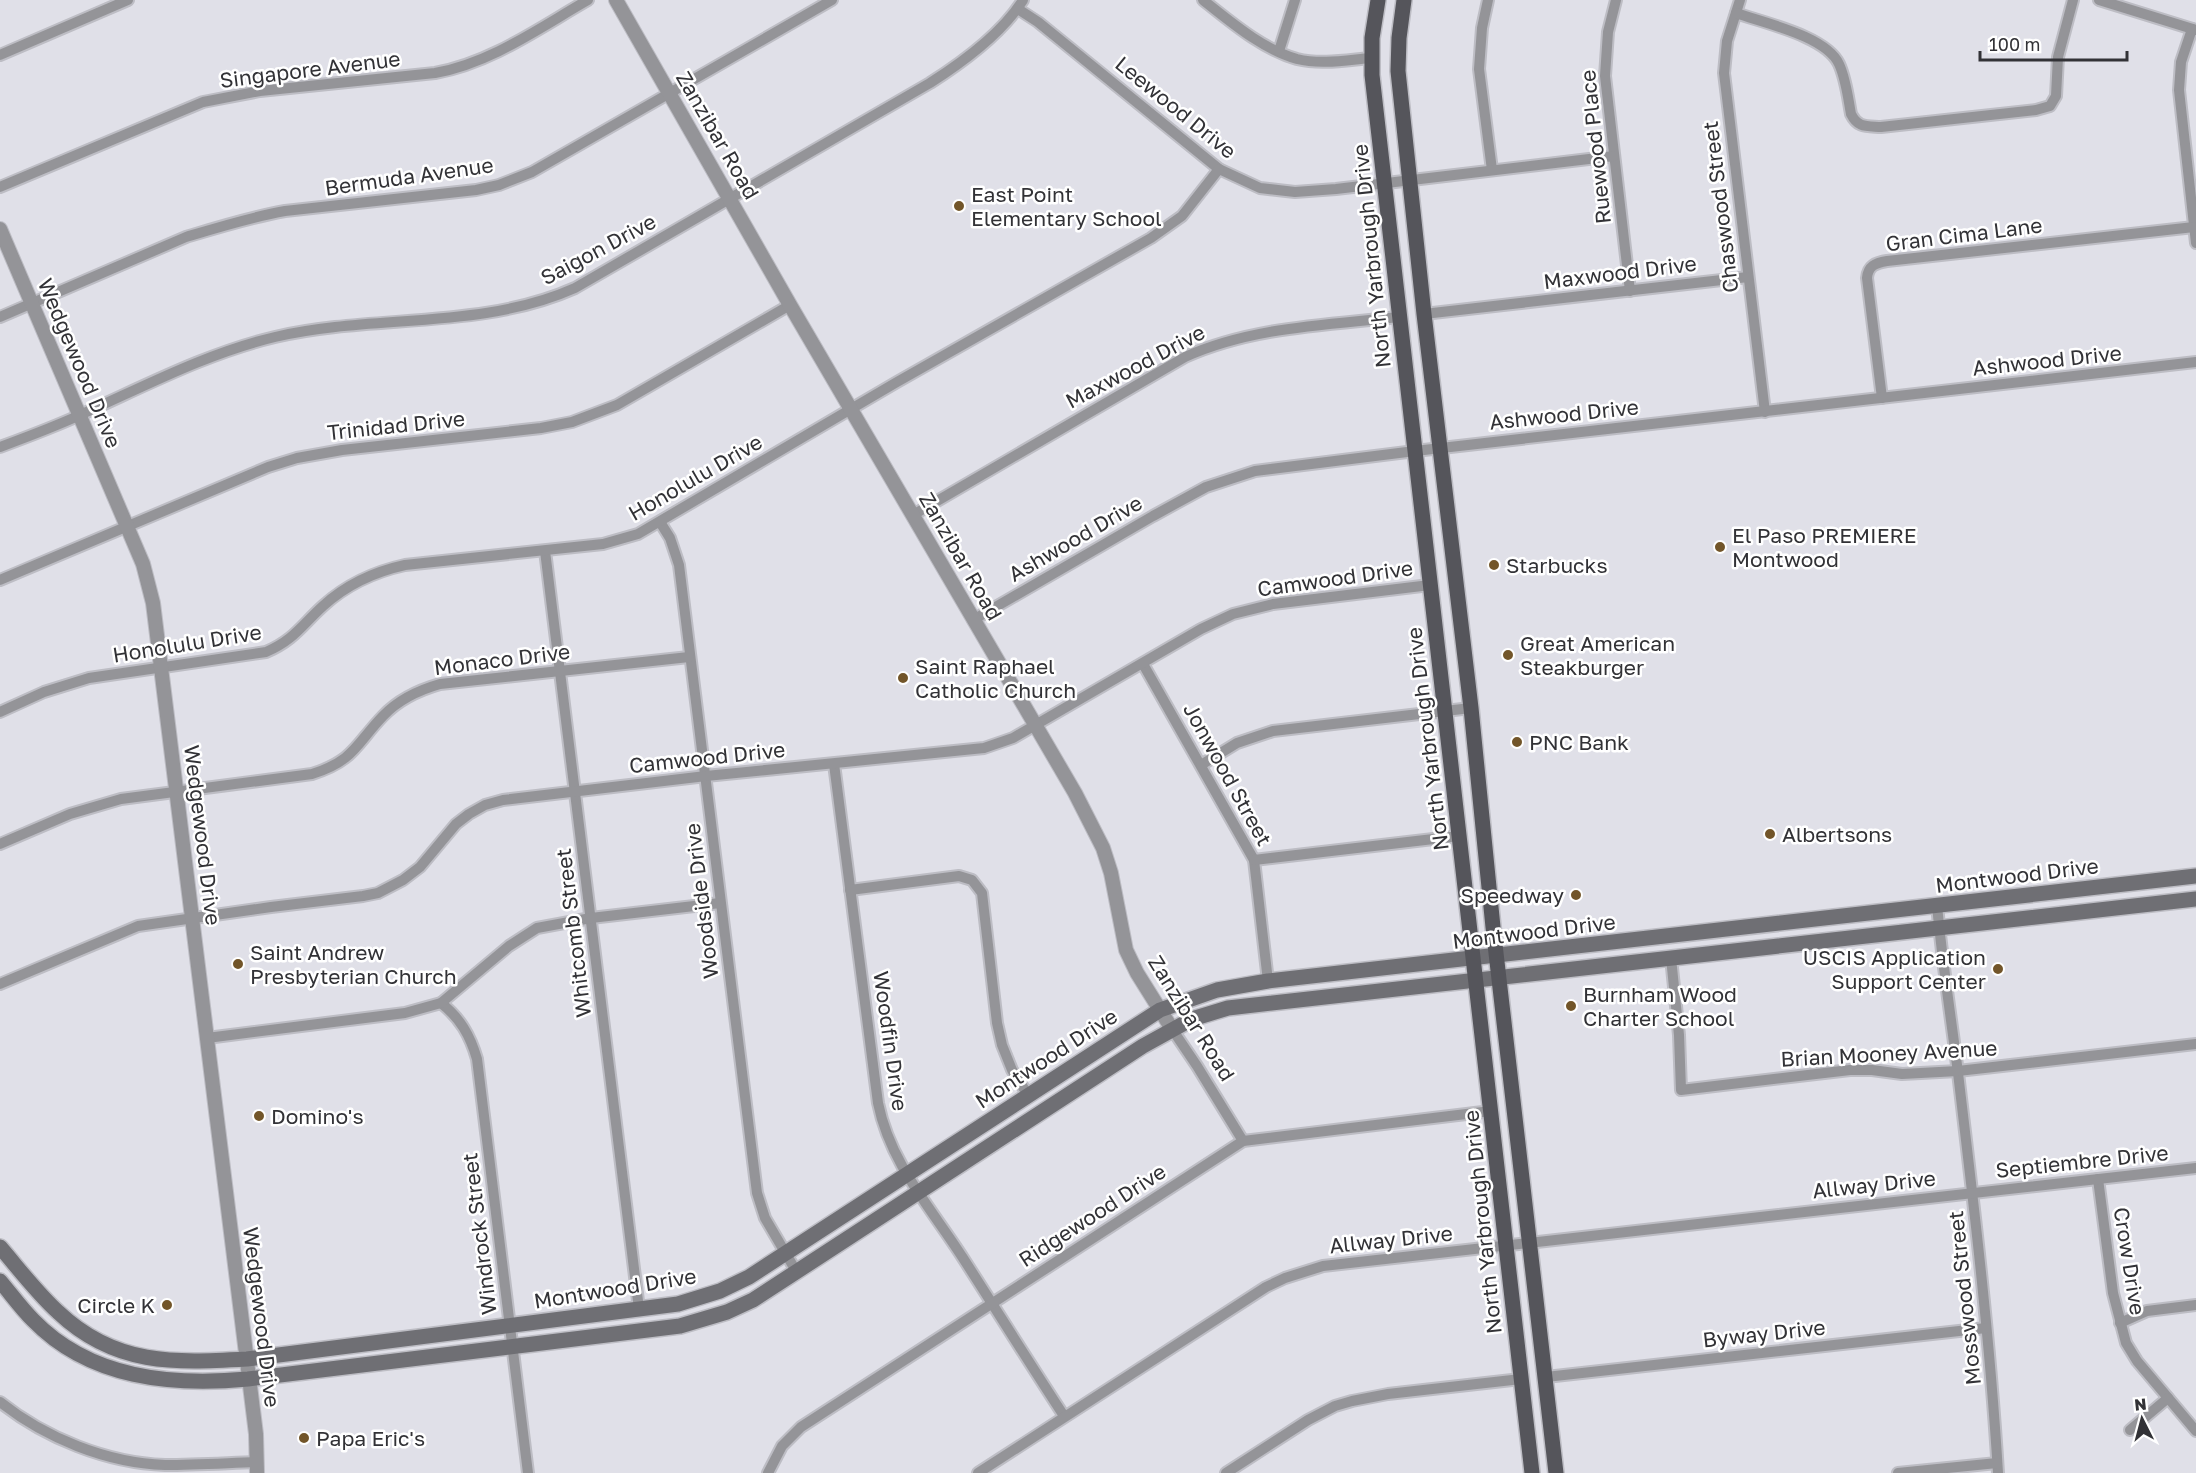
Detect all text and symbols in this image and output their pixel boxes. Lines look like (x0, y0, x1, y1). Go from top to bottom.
scale bar (1980, 24, 2127, 62)
text: 100 m (1989, 33, 2040, 55)
street label: Singapore Avenue (218, 45, 402, 93)
street label: Leewood Drive (1110, 50, 1242, 164)
street label: Zanzibar Road (671, 66, 765, 204)
street label: Ruewood Place (1574, 69, 1616, 225)
street label: Chaswood Street (1697, 120, 1743, 294)
street label: North Yarbrough Drive (1346, 143, 1396, 369)
street label: Bermuda Avenue (323, 151, 495, 201)
place label: East Point Elementary School (971, 181, 1162, 231)
marker: East Point Elementary School (952, 199, 966, 213)
street label: Saigon Drive (536, 208, 660, 290)
street label: Gran Cima Lane (1884, 211, 2044, 257)
street label: Maxwood Drive (1542, 250, 1698, 294)
street label: Wedgewood Drive (33, 274, 127, 452)
street label: Maxwood Drive (1061, 318, 1209, 414)
street label: Ashwood Drive (1971, 339, 2123, 381)
street label: Ashwood Drive (1488, 393, 1640, 435)
street label: Trinidad Drive (326, 405, 466, 445)
street label: Honolulu Drive (623, 428, 767, 526)
street label: Zanzibar Road (914, 487, 1008, 625)
street label: Ashwood Drive (1004, 489, 1146, 587)
place label: El Paso PREMIERE Montwood (1732, 522, 1917, 572)
marker: El Paso PREMIERE Montwood (1713, 540, 1727, 554)
place label: Starbucks (1506, 552, 1608, 578)
street label: Camwood Drive (1256, 554, 1414, 602)
marker: Starbucks (1487, 558, 1501, 572)
street label: Honolulu Drive (111, 618, 263, 668)
street label: North Yarbrough Drive (1400, 626, 1454, 852)
place label: Great American Steakburger (1520, 630, 1675, 680)
street label: Monaco Drive (433, 638, 571, 680)
marker: Great American Steakburger (1501, 648, 1515, 662)
place label: Saint Raphael Catholic Church (915, 653, 1076, 703)
marker: Saint Raphael Catholic Church (896, 671, 910, 685)
street label: Jonwood Street (1178, 698, 1278, 850)
place label: PNC Bank (1529, 729, 1629, 755)
marker: PNC Bank (1510, 735, 1524, 749)
street label: Camwood Drive (628, 736, 786, 778)
street label: Wedgewood Drive (179, 743, 227, 927)
place label: Albertsons (1782, 821, 1892, 847)
street label: Woodside Drive (679, 822, 723, 980)
marker: Albertsons (1763, 827, 1777, 841)
street label: Whitcomb Street (550, 847, 596, 1019)
street label: Montwood Drive (1934, 852, 2100, 898)
place label: Speedway (1461, 882, 1564, 908)
marker: Speedway (1569, 888, 1583, 902)
street label: Montwood Drive (1451, 908, 1617, 954)
place label: Saint Andrew Presbyterian Church (250, 939, 457, 989)
place label: USCIS Application Support Center (1803, 944, 1986, 994)
street label: Zanzibar Road (1143, 950, 1241, 1086)
marker: Saint Andrew Presbyterian Church (231, 957, 245, 971)
marker: USCIS Application Support Center (1991, 962, 2005, 976)
street label: Woodfin Drive (868, 969, 914, 1113)
place label: Burnham Wood Charter School (1583, 981, 1737, 1031)
marker: Burnham Wood Charter School (1564, 999, 1578, 1013)
street label: Montwood Drive (970, 1002, 1122, 1114)
street label: Brian Mooney Avenue (1780, 1034, 1998, 1072)
place label: Domino's (271, 1103, 364, 1129)
marker: Domino's (252, 1109, 266, 1123)
street label: North Yarbrough Drive (1457, 1109, 1507, 1335)
street label: Septiembre Drive (1994, 1139, 2170, 1183)
street label: Windrock Street (456, 1152, 502, 1316)
street label: Ridgewood Drive (1014, 1158, 1170, 1272)
street label: Allway Drive (1811, 1165, 1937, 1203)
street label: Crow Drive (2109, 1205, 2151, 1317)
street label: Mosswood Street (1942, 1209, 1986, 1387)
street label: Allway Drive (1328, 1220, 1454, 1258)
street label: Wedgewood Drive (238, 1225, 286, 1409)
street label: Montwood Drive (532, 1262, 698, 1314)
place label: Circle K (77, 1292, 155, 1318)
marker: Circle K (160, 1298, 174, 1312)
street label: Byway Drive (1701, 1314, 1827, 1352)
north arrow (2112, 1389, 2172, 1449)
text: N (2133, 1394, 2148, 1415)
place label: Papa Eric's (316, 1425, 425, 1451)
marker: Papa Eric's (297, 1431, 311, 1445)

